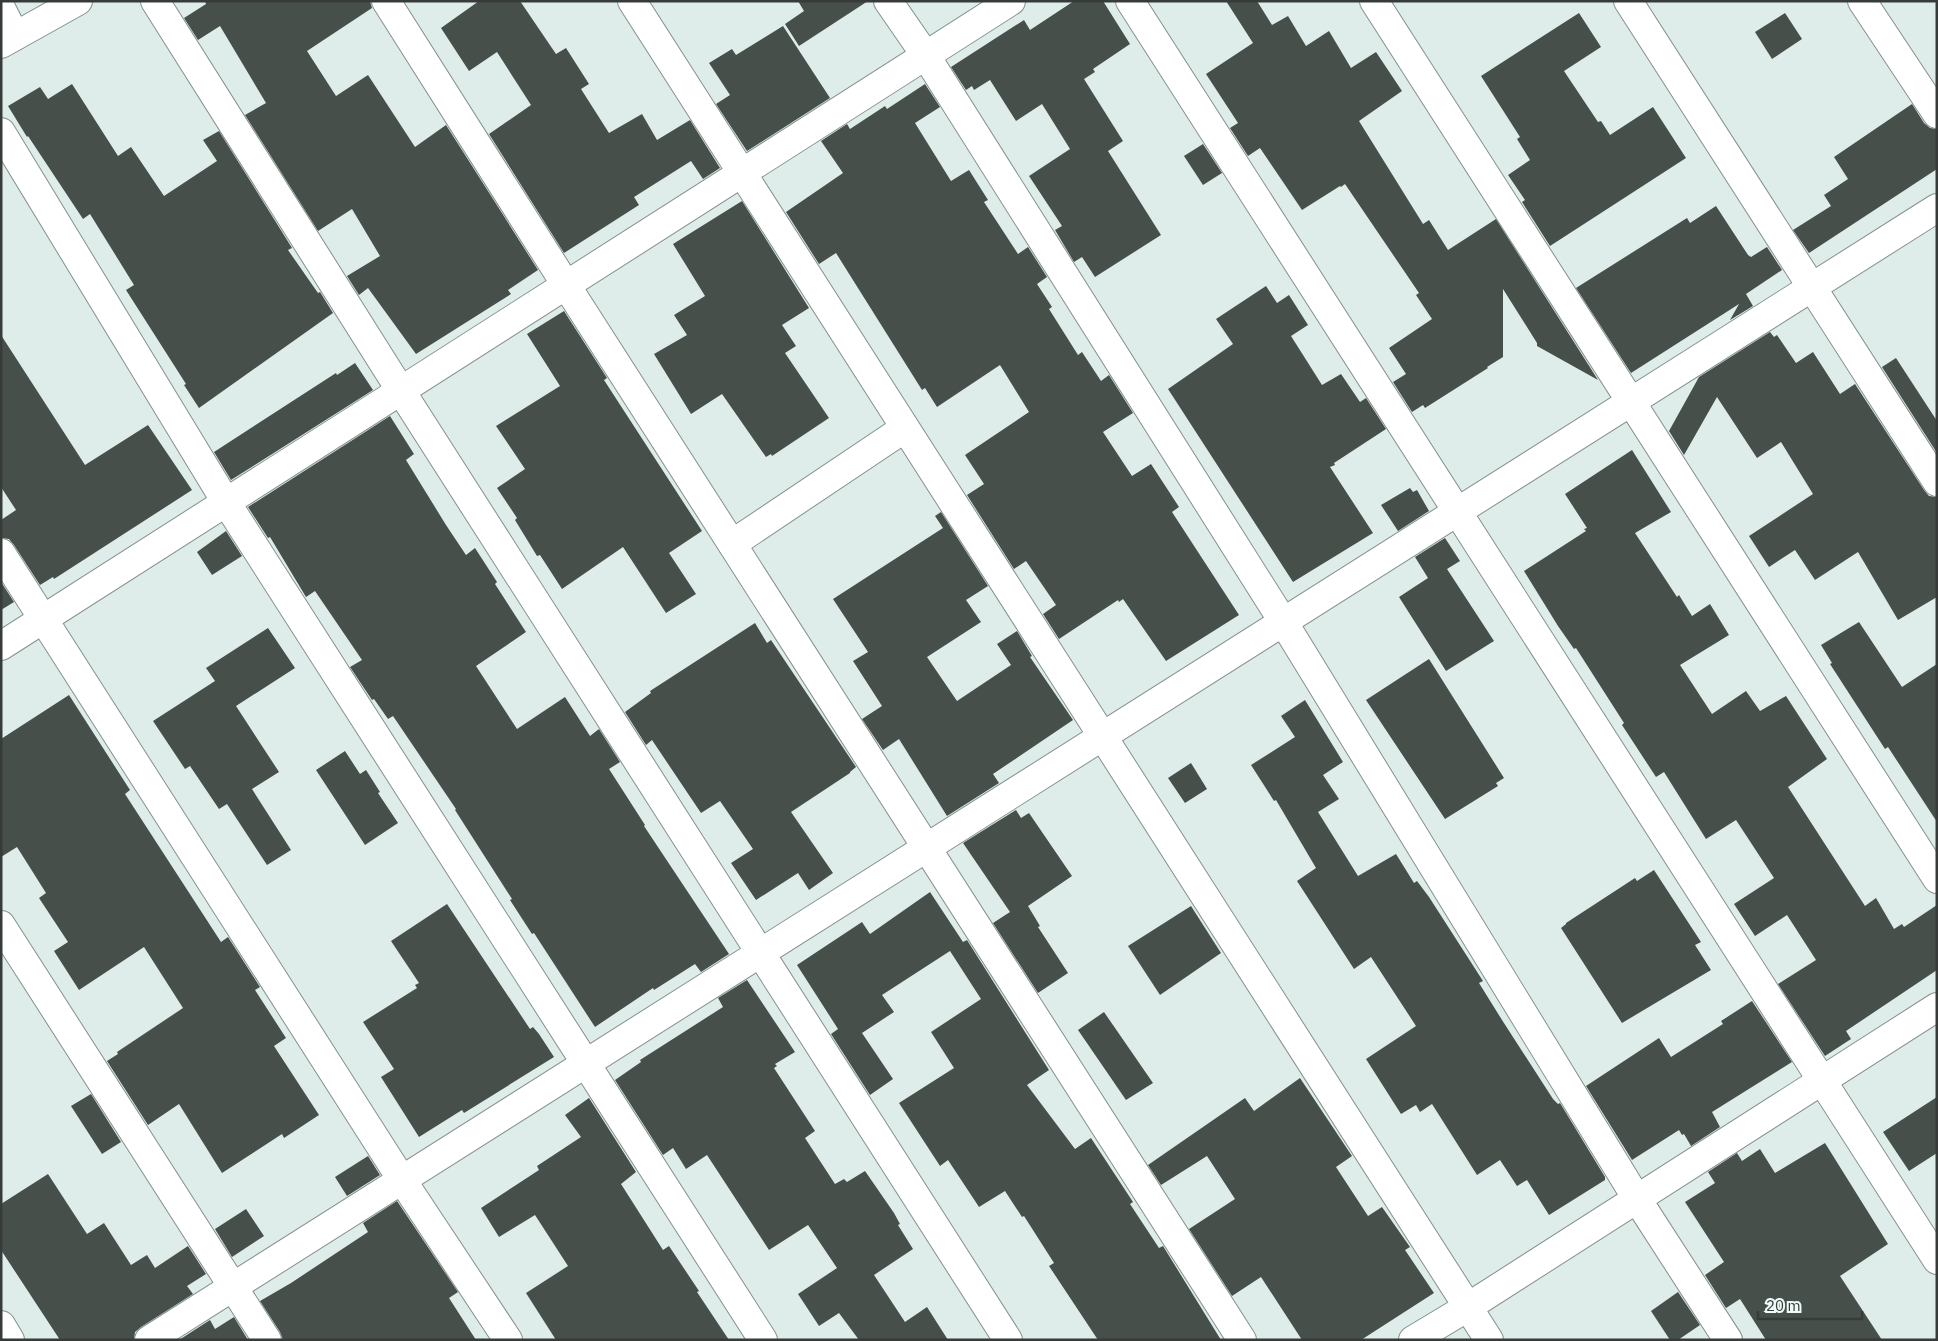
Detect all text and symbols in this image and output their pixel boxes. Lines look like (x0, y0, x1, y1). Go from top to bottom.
scale bar (1758, 1288, 1862, 1320)
text: 20 m (1766, 1296, 1801, 1315)

